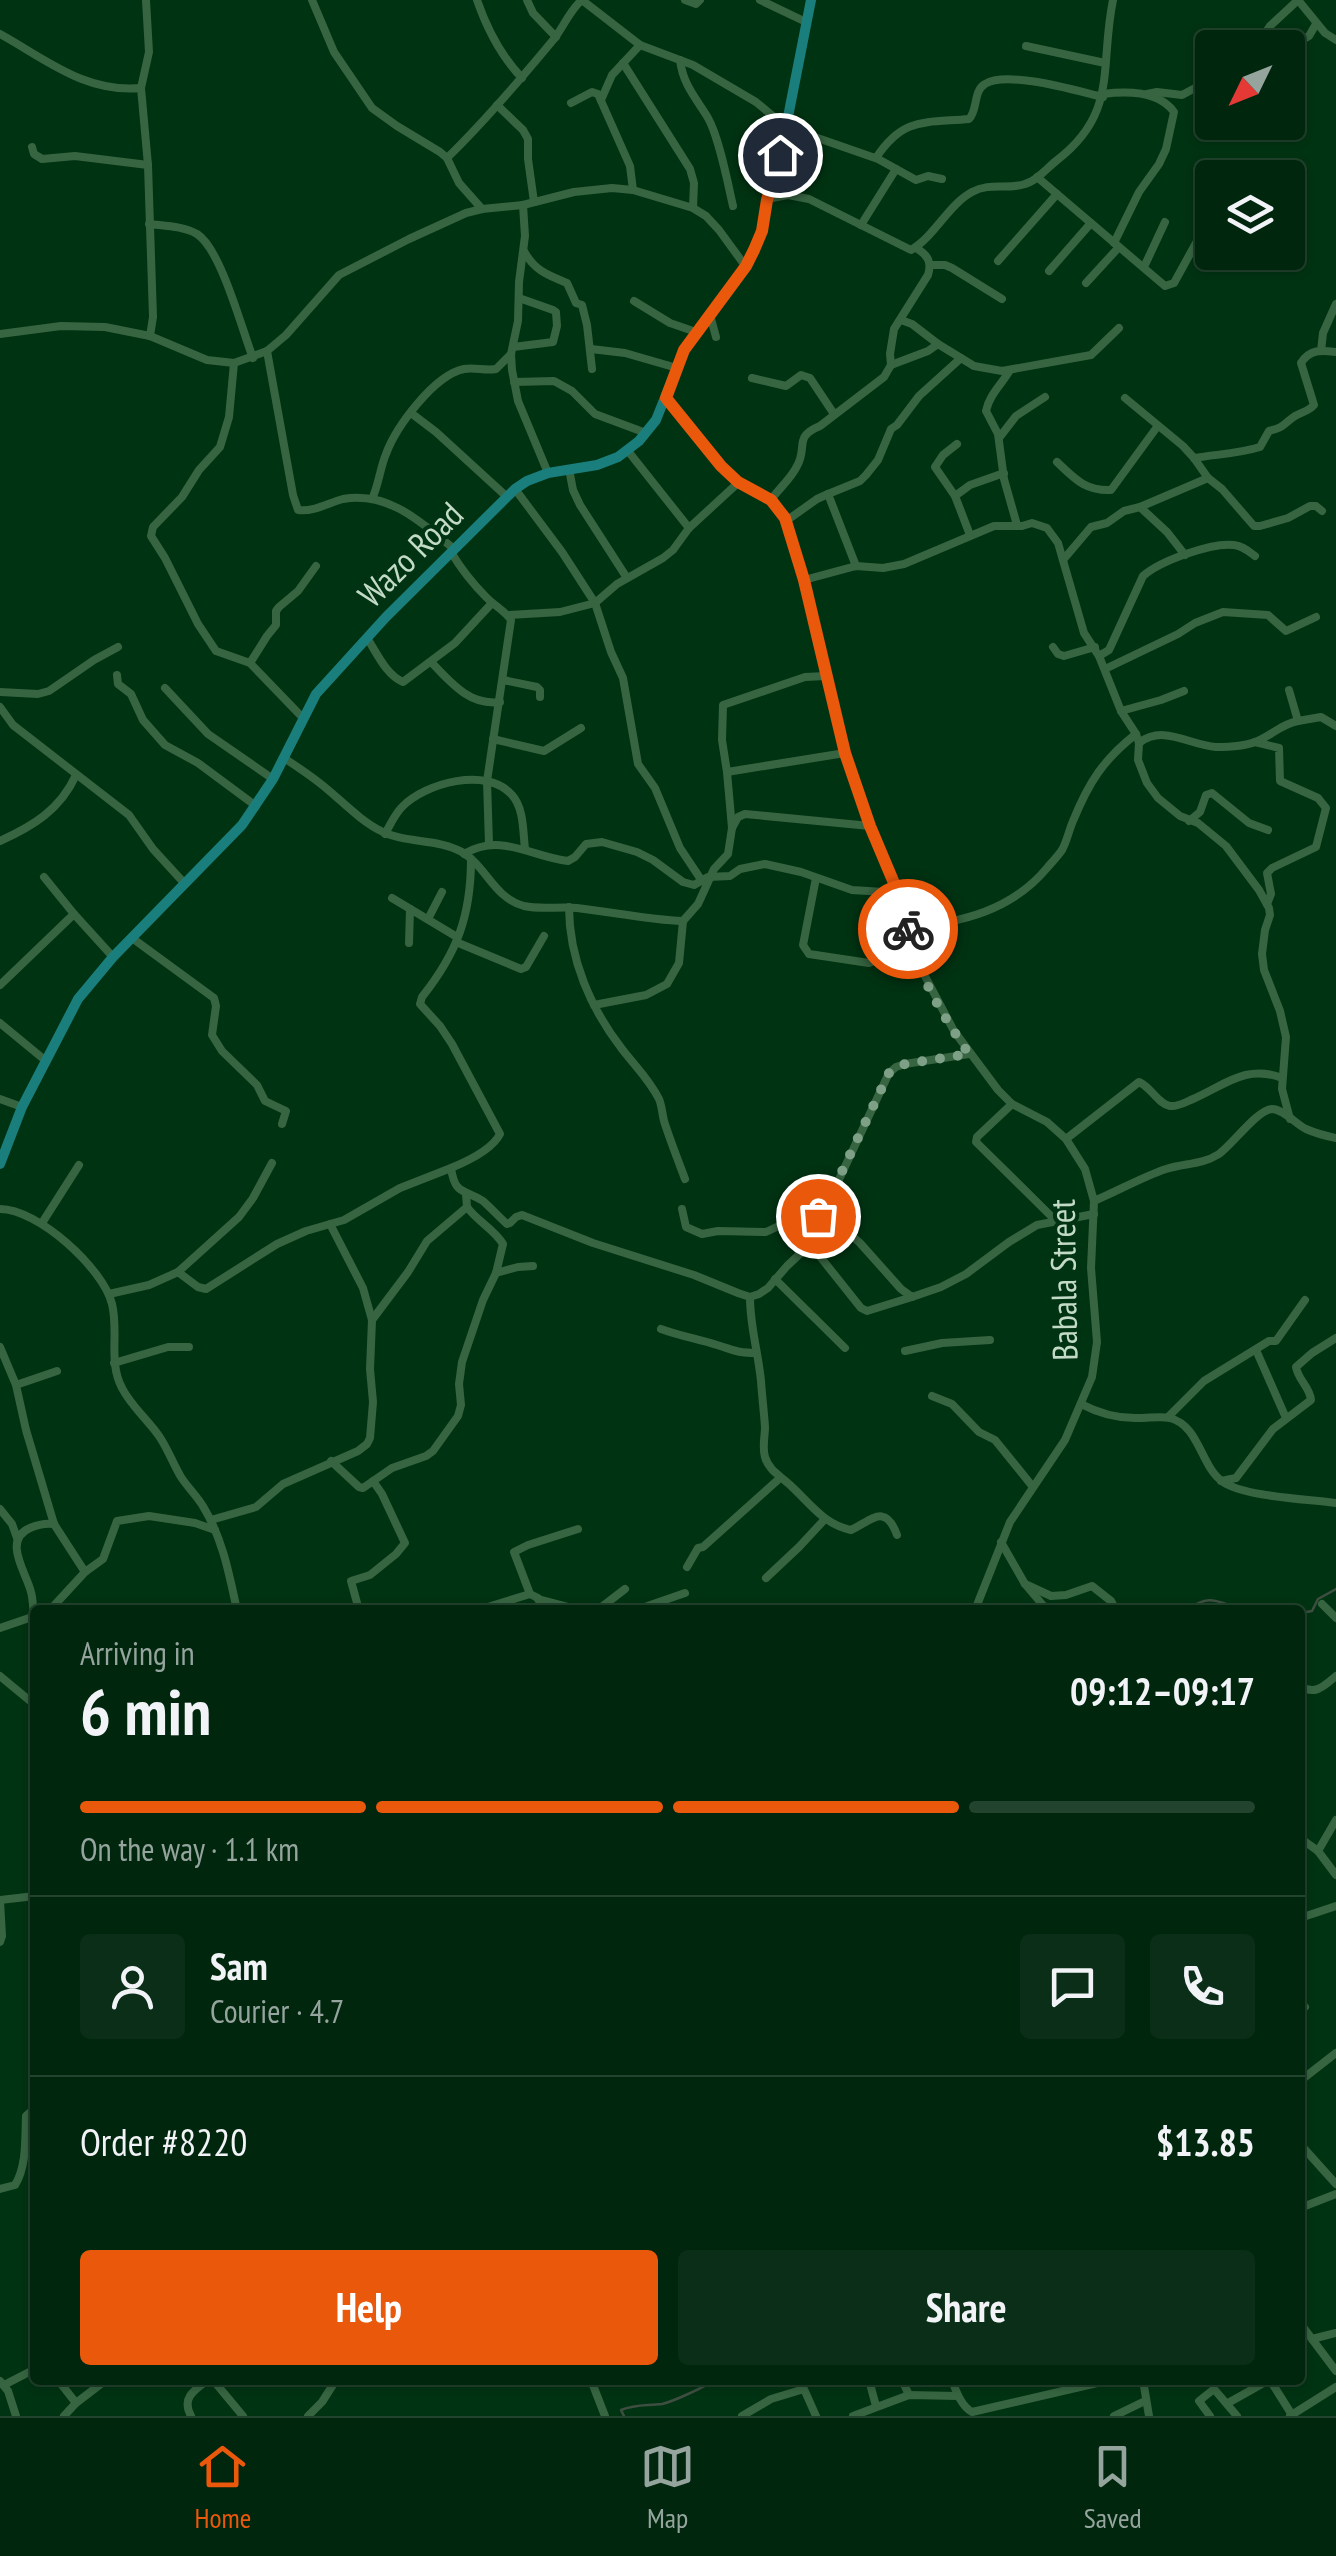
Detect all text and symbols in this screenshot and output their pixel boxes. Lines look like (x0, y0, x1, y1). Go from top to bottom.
north arrow (1195, 30, 1305, 140)
map controls (1195, 30, 1305, 270)
pin (738, 113, 823, 198)
icon: home (753, 128, 808, 183)
button: layers (1195, 160, 1305, 270)
street label: Wazo Road (348, 492, 472, 616)
courier (858, 879, 958, 979)
icon: bike (881, 902, 936, 957)
pin (776, 1174, 861, 1259)
icon: bag (791, 1189, 846, 1244)
street label: Babala Street (1039, 1198, 1087, 1361)
text: Arriving in (80, 1632, 195, 1674)
text: 09:12–09:17 (1070, 1666, 1255, 1715)
text: 6 min (80, 1669, 211, 1753)
text: On the way · 1.1 km (80, 1828, 299, 1870)
button: person (80, 1934, 185, 2039)
button: chat (1020, 1934, 1125, 2039)
button: phone (1150, 1934, 1255, 2039)
text: Sam (210, 1941, 268, 1990)
text: Courier · 4.7 (210, 1990, 344, 2032)
text: Order #8220 (80, 2117, 247, 2166)
text: $13.85 (1156, 2117, 1255, 2166)
button: Help (80, 2250, 658, 2365)
button: Share (678, 2250, 1255, 2365)
tab: Home (194, 2439, 251, 2536)
tab: Map (640, 2439, 695, 2536)
tab: Saved (1084, 2439, 1142, 2536)

